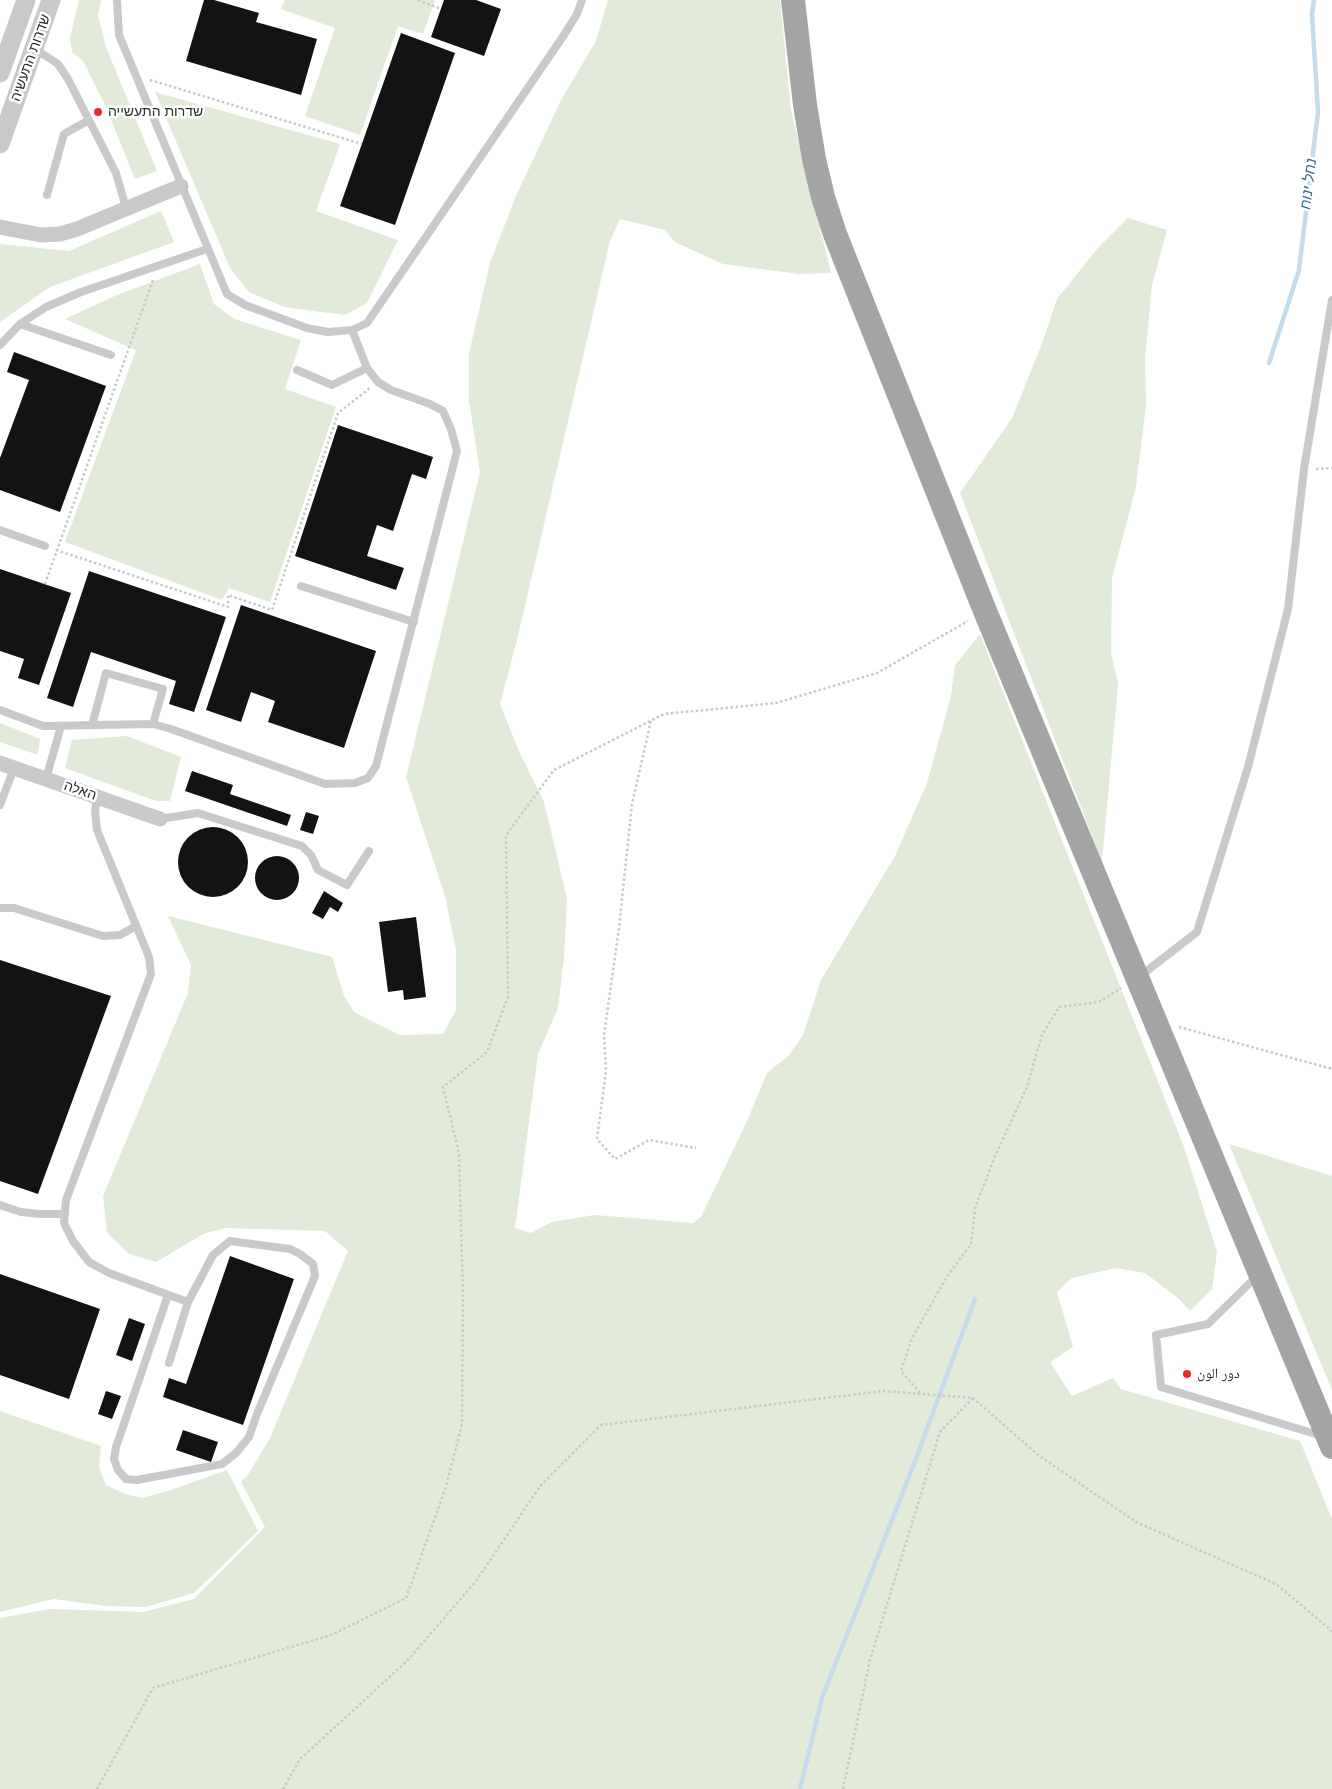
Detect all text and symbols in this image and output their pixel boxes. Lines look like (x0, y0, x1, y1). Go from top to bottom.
street label: שדרות התעשיה (7, 12, 55, 104)
place label: שדרות התעשייה (108, 104, 203, 120)
marker: שדרות התעשייה (92, 106, 104, 118)
water label: נחל ינוח (1297, 157, 1321, 211)
street label: האלה (61, 778, 99, 804)
place label: دور الون (1197, 1366, 1240, 1382)
marker: دور الون (1181, 1368, 1193, 1380)

